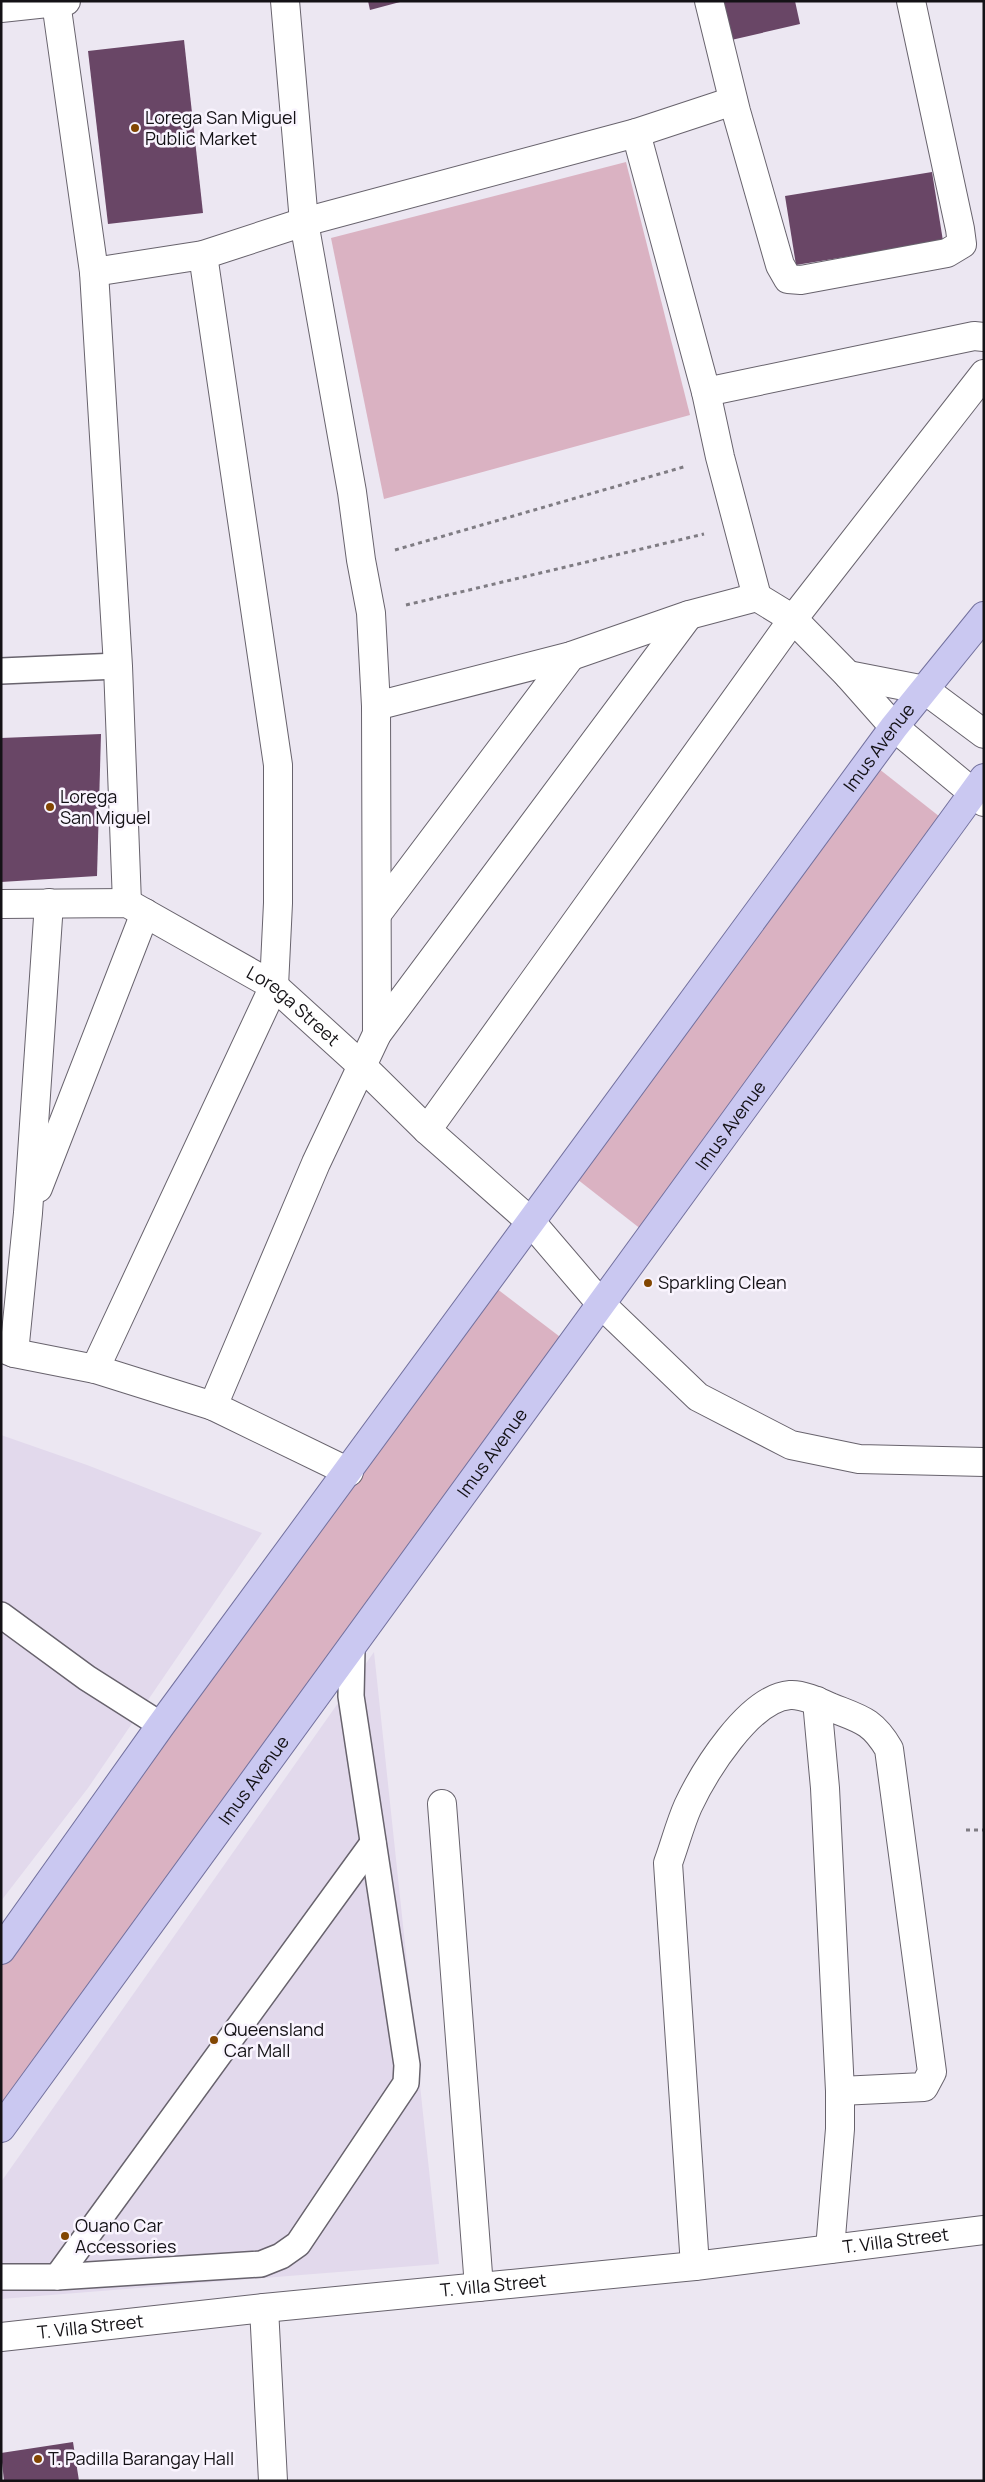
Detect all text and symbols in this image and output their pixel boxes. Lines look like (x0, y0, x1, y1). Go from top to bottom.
place label: Lorega San Miguel Public Market (145, 105, 297, 150)
marker: Lorega San Miguel Public Market (129, 122, 141, 134)
street label: Imus Avenue (837, 698, 920, 796)
place label: Lorega San Miguel (60, 784, 151, 829)
marker: Lorega San Miguel (44, 801, 56, 813)
street label: Lorega Street (243, 960, 345, 1051)
street label: Imus Avenue (690, 1076, 771, 1174)
place label: Sparkling Clean (658, 1270, 787, 1294)
marker: Sparkling Clean (642, 1277, 654, 1289)
street label: Imus Avenue (451, 1403, 532, 1502)
street label: Imus Avenue (213, 1730, 294, 1829)
place label: Queensland Car Mall (224, 2017, 324, 2062)
marker: Queensland Car Mall (208, 2034, 220, 2046)
place label: Ouano Car Accessories (75, 2213, 177, 2258)
street label: T. Villa Street (841, 2221, 950, 2259)
marker: Ouano Car Accessories (59, 2230, 71, 2242)
street label: T. Villa Street (439, 2268, 548, 2302)
street label: T. Villa Street (36, 2308, 145, 2344)
place label: T. Padilla Barangay Hall (48, 2446, 234, 2470)
marker: T. Padilla Barangay Hall (32, 2453, 44, 2465)

